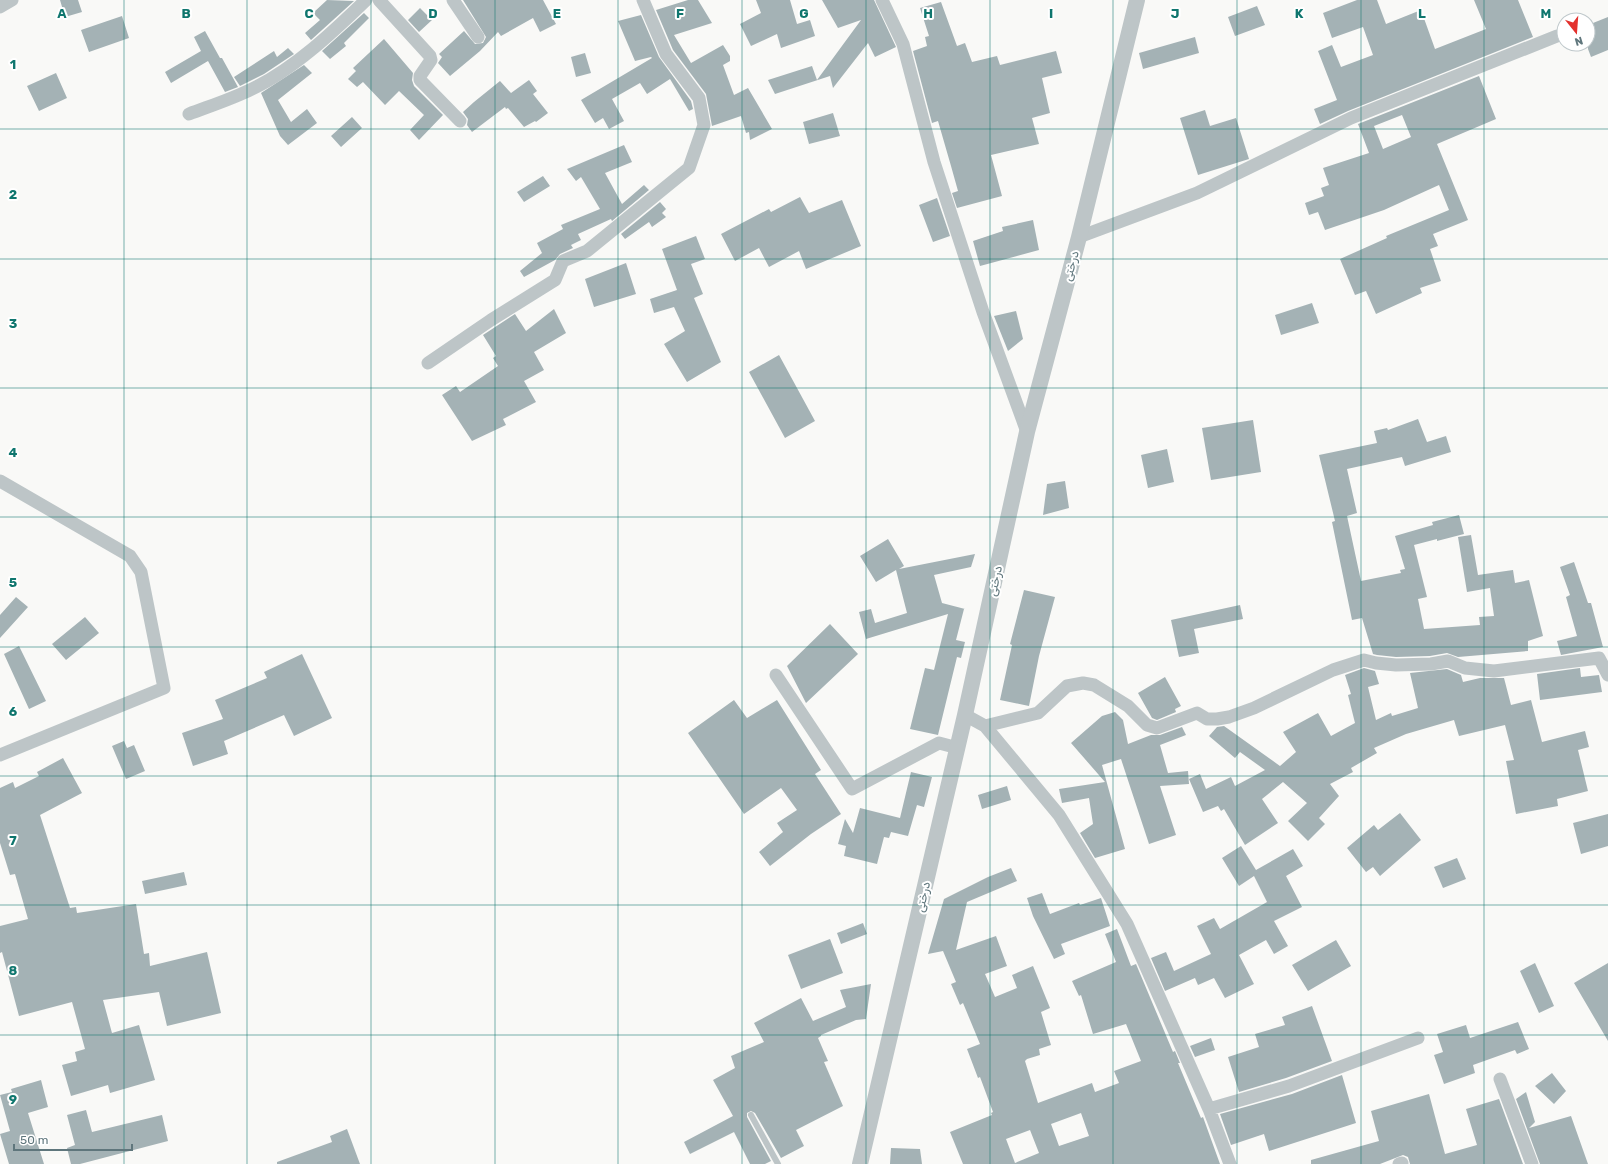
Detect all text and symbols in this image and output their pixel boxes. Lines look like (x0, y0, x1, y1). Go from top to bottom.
text: A (57, 6, 67, 21)
text: B (181, 6, 191, 21)
text: C (304, 6, 314, 21)
text: D (428, 6, 438, 21)
text: E (553, 6, 561, 21)
text: F (676, 6, 684, 21)
text: G (799, 6, 809, 21)
text: H (923, 6, 933, 21)
text: I (1049, 6, 1053, 21)
text: J (1171, 6, 1179, 21)
text: K (1295, 6, 1304, 21)
text: L (1418, 6, 1426, 21)
text: M (1541, 6, 1551, 21)
north arrow (1556, 12, 1596, 52)
text: N (1573, 34, 1584, 48)
text: 1 (10, 57, 16, 72)
text: 2 (9, 187, 17, 202)
street label: درختی (1060, 249, 1083, 283)
text: 3 (9, 316, 18, 331)
text: 4 (9, 445, 18, 460)
street label: درختی (985, 564, 1006, 598)
text: 5 (9, 575, 17, 590)
text: 6 (9, 704, 18, 719)
text: 7 (9, 833, 17, 848)
street label: درختی (913, 880, 934, 914)
text: 8 (9, 963, 18, 978)
text: 9 (9, 1092, 17, 1107)
scale bar (14, 1126, 132, 1152)
text: 50 m (20, 1133, 48, 1147)

